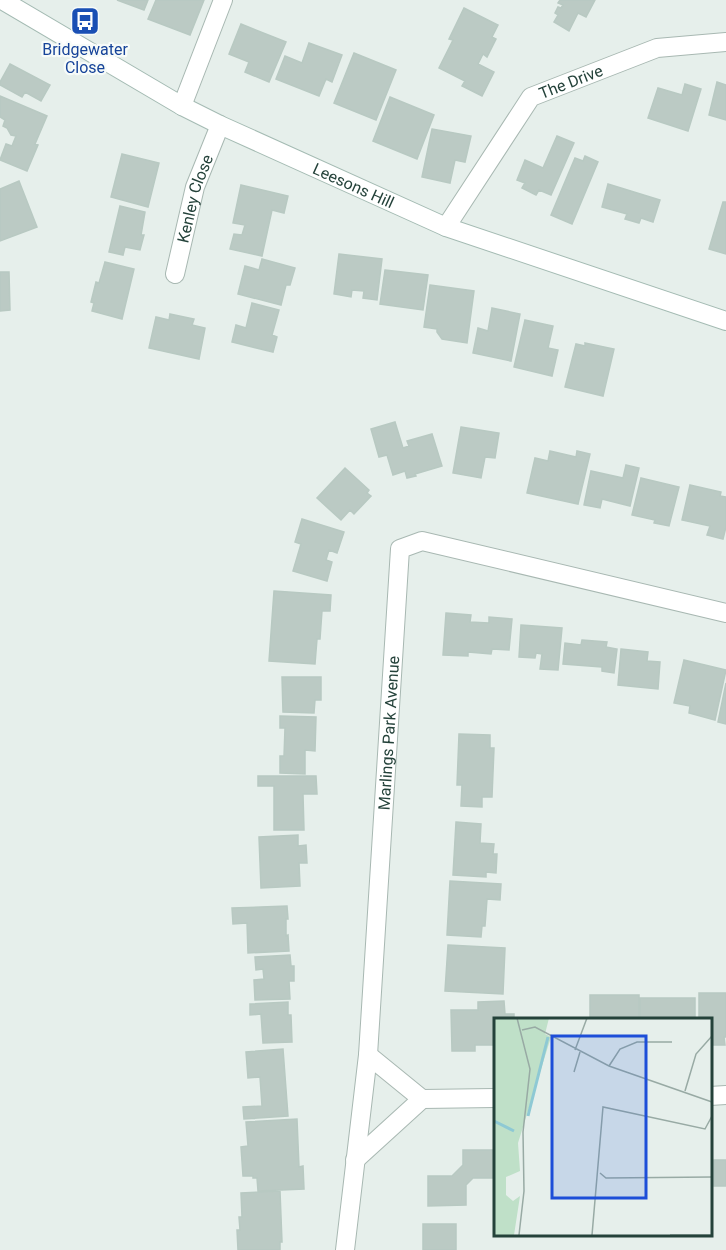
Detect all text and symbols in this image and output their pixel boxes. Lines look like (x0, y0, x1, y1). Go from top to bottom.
bus stop icon: Bridgewater Close (69, 5, 101, 37)
place label: Bridgewater Close (42, 40, 128, 77)
street label: The Drive (536, 61, 605, 102)
street label: Kenley Close (173, 152, 217, 245)
street label: Leesons Hill (310, 159, 397, 212)
street label: Marlings Park Avenue (374, 655, 403, 811)
inset map (494, 1018, 711, 1235)

